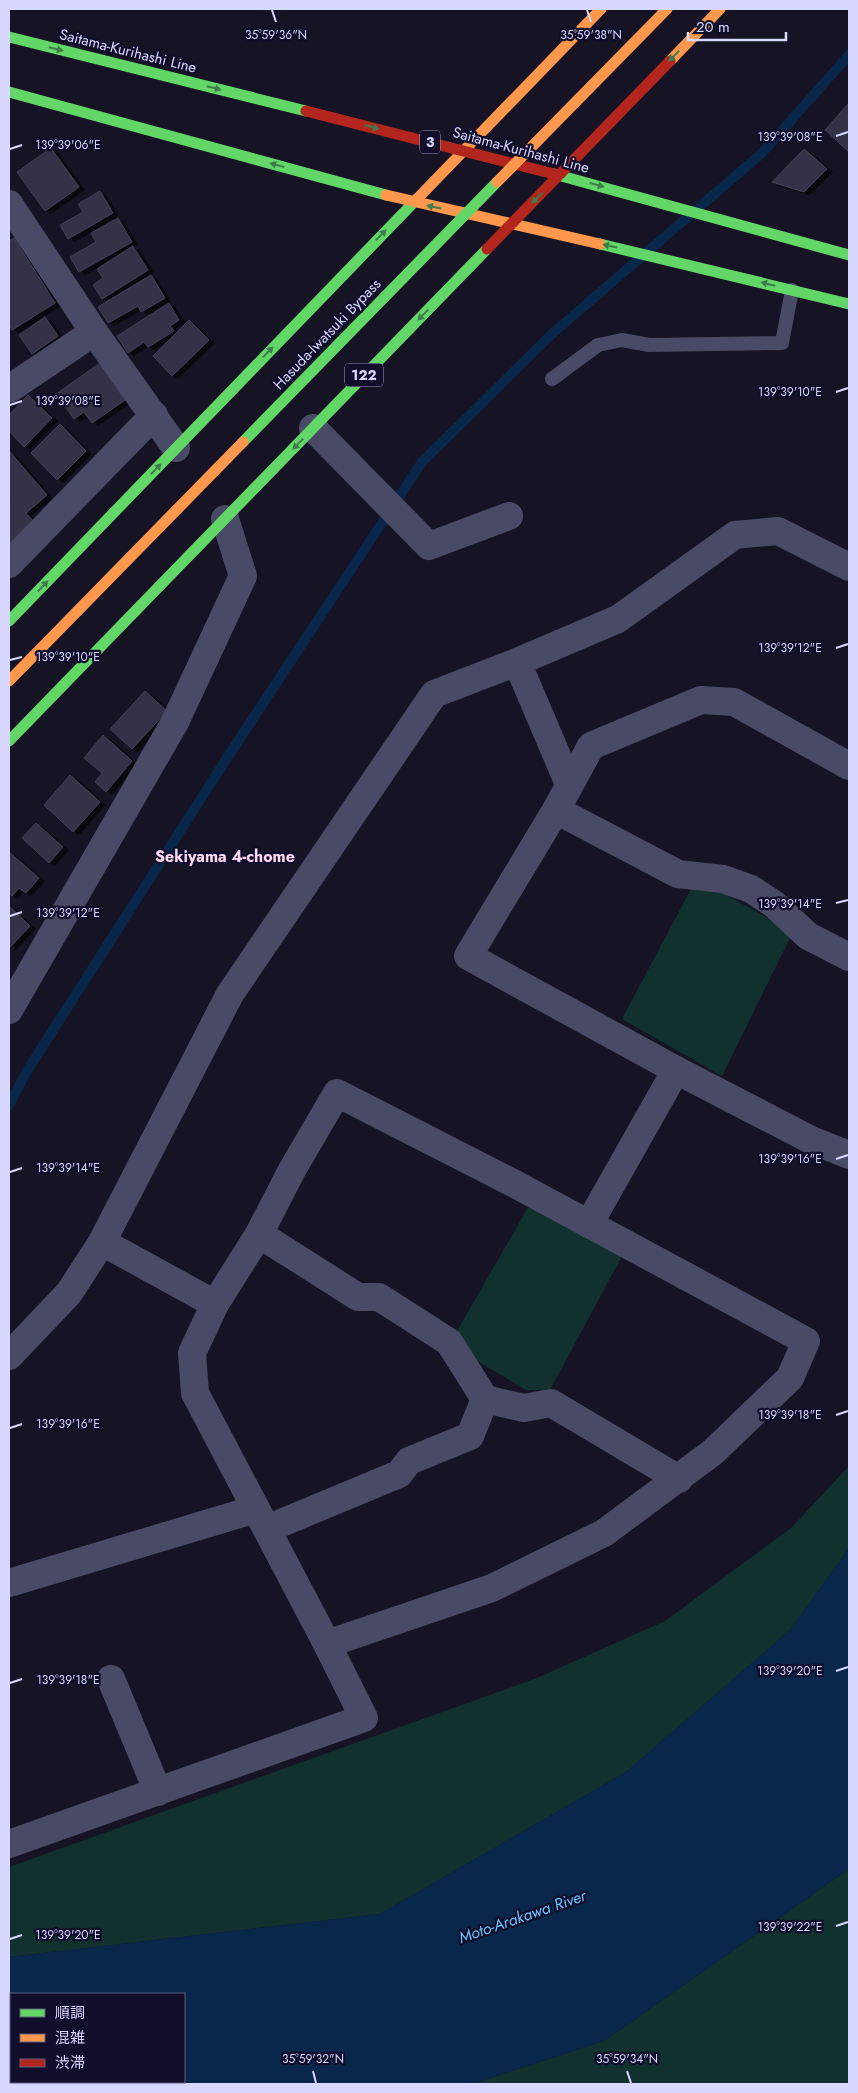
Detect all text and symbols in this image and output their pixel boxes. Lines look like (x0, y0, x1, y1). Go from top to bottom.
scale bar (688, 10, 786, 42)
text: 20 m (696, 16, 730, 38)
street label: Saitama-Kurihashi Line (57, 23, 199, 79)
text: 35°59'36"N (245, 26, 307, 44)
text: 35°59'38"N (560, 26, 622, 44)
one-way arrow (49, 45, 64, 53)
one-way arrow (668, 50, 680, 62)
one-way arrow (206, 84, 221, 92)
street label: Saitama-Kurihashi Line (450, 121, 592, 179)
one-way arrow (364, 123, 379, 131)
text: 139°39'08"E (757, 128, 823, 146)
road number: 3 (420, 130, 440, 154)
text: 139°39'06"E (35, 136, 101, 154)
one-way arrow (270, 161, 285, 169)
one-way arrow (589, 182, 604, 190)
one-way arrow (531, 192, 543, 204)
one-way arrow (426, 203, 442, 211)
one-way arrow (375, 229, 387, 241)
one-way arrow (602, 242, 617, 250)
street label: Hasuda-Iwatsuki Bypass (268, 273, 386, 395)
one-way arrow (760, 280, 775, 288)
one-way arrow (417, 308, 429, 320)
one-way arrow (262, 346, 274, 358)
road number: 122 (345, 364, 383, 386)
text: 139°39'10"E (758, 383, 822, 401)
text: 139°39'08"E (35, 392, 101, 410)
one-way arrow (292, 437, 304, 449)
one-way arrow (150, 463, 162, 475)
one-way arrow (37, 580, 49, 592)
text: 139°39'12"E (758, 639, 822, 657)
text: 139°39'10"E (36, 648, 100, 666)
district label: Sekiyama 4-chome (155, 845, 295, 868)
text: 139°39'14"E (758, 895, 822, 913)
text: 139°39'12"E (36, 904, 100, 922)
text: 139°39'16"E (758, 1150, 822, 1168)
text: 139°39'14"E (36, 1159, 100, 1177)
text: 139°39'18"E (758, 1406, 822, 1424)
text: 139°39'16"E (36, 1415, 100, 1433)
text: 139°39'20"E (757, 1662, 823, 1680)
text: 139°39'18"E (36, 1671, 100, 1689)
water label: Moto-Arakawa River (455, 1883, 591, 1949)
text: 139°39'22"E (758, 1918, 822, 1936)
text: 139°39'20"E (35, 1926, 101, 1944)
legend (10, 1993, 185, 2083)
text: 順調 (55, 2002, 85, 2024)
text: 混雑 (55, 2027, 85, 2049)
text: 35°59'32"N (282, 2050, 344, 2068)
text: 35°59'34"N (596, 2050, 658, 2068)
text: 渋滞 (55, 2052, 85, 2074)

